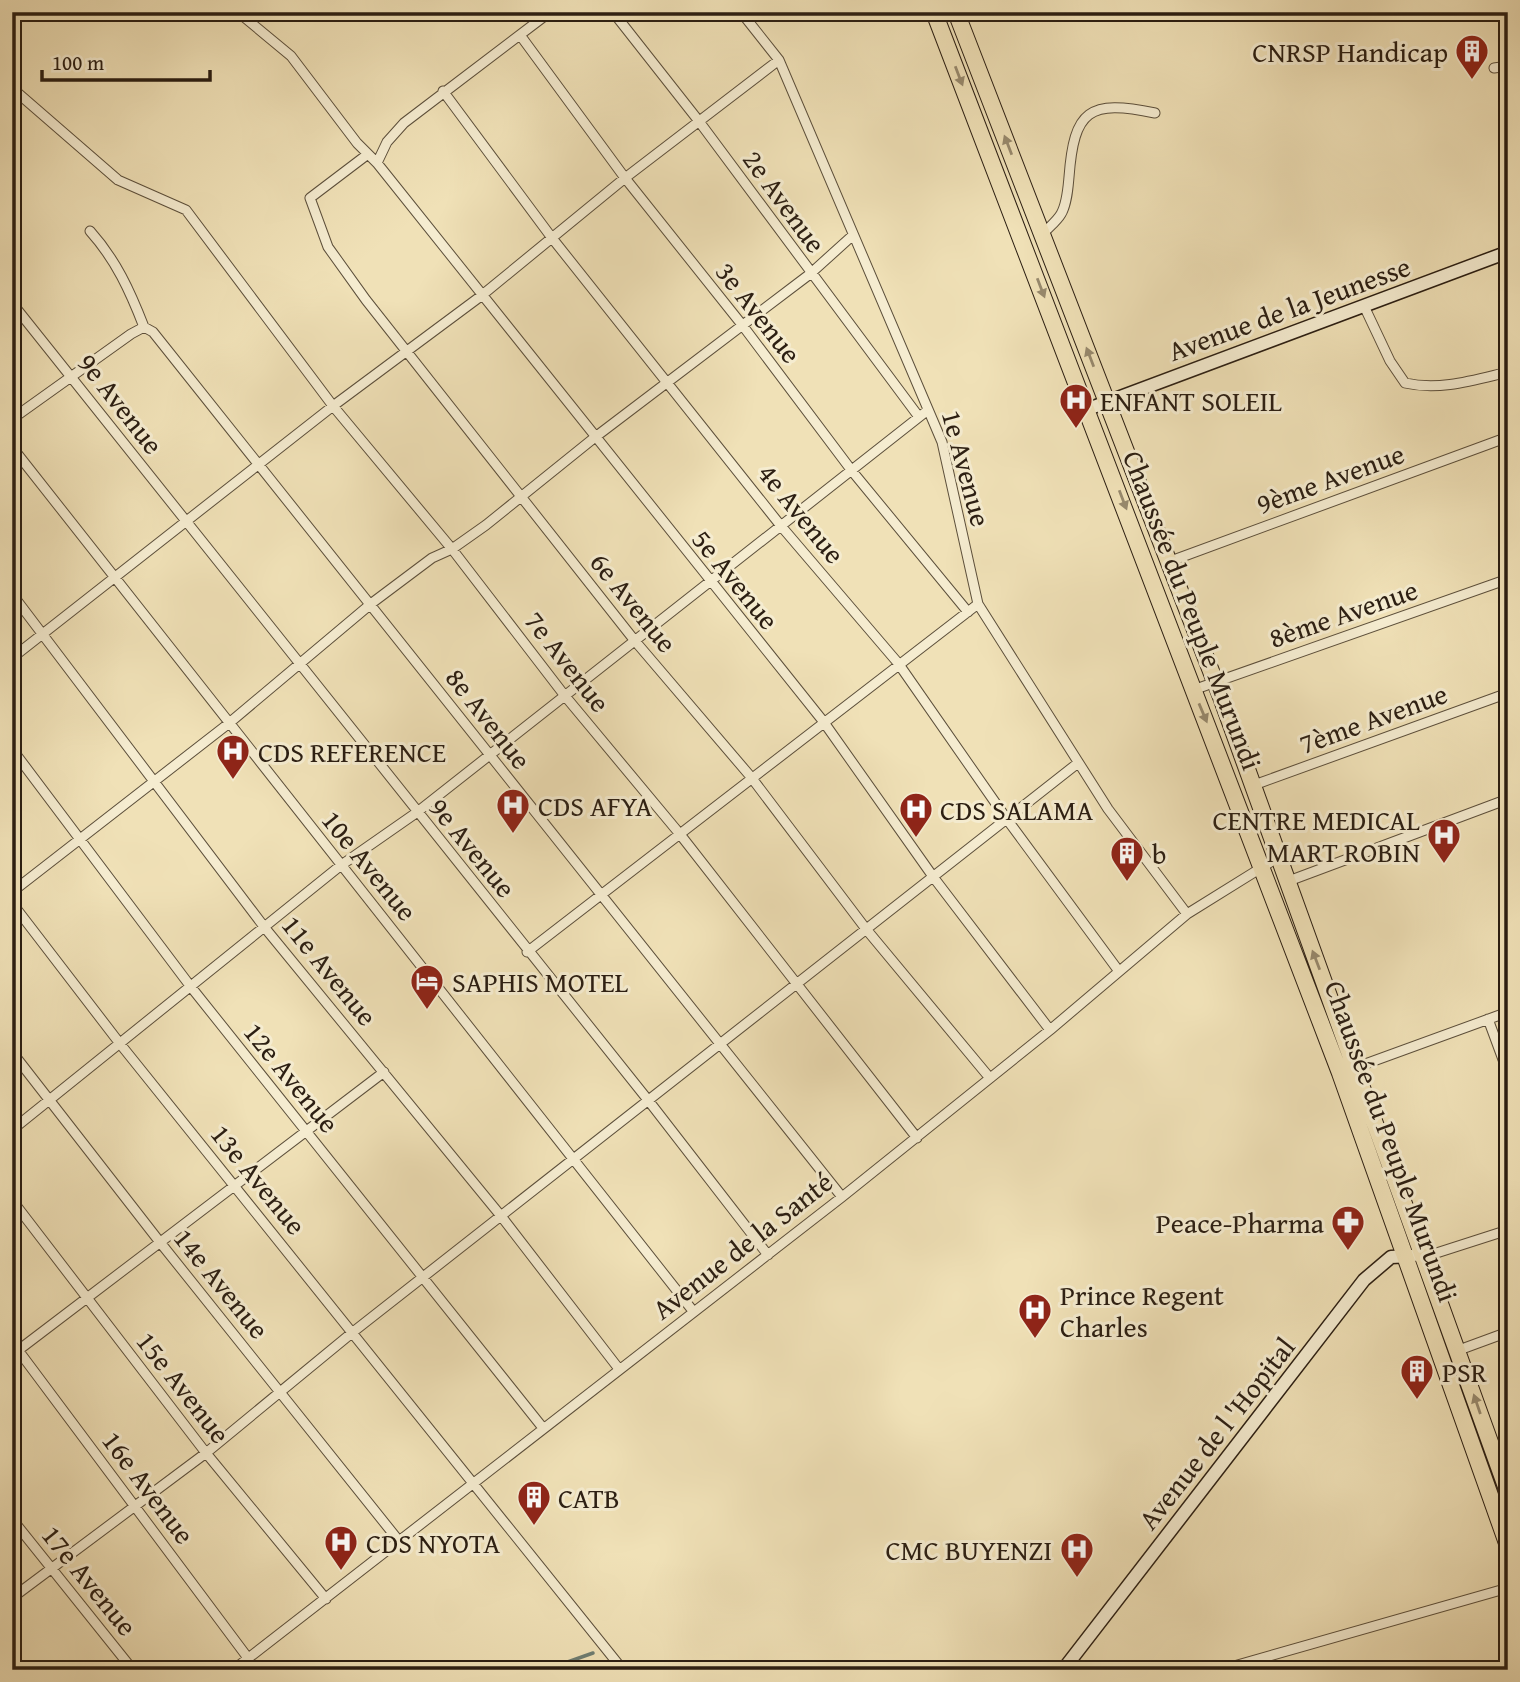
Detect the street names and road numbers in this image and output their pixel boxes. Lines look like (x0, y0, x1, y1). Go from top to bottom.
street label: 2e Avenue (733, 141, 837, 261)
street label: Avenue de la Jeunesse (1162, 245, 1416, 371)
street label: 3e Avenue (706, 253, 812, 371)
street label: 9e Avenue (68, 344, 174, 462)
street label: 1e Avenue (932, 405, 1002, 531)
street label: 9ème Avenue (1250, 432, 1410, 524)
street label: Chaussée du Peuple Murundi (1113, 444, 1273, 776)
street label: 4e Avenue (749, 454, 855, 572)
street label: 5e Avenue (683, 520, 789, 638)
street label: 6e Avenue (581, 543, 687, 661)
street label: 8ème Avenue (1263, 568, 1423, 658)
street label: 7e Avenue (515, 602, 621, 720)
street label: 8e Avenue (436, 659, 542, 777)
street label: 7ème Avenue (1293, 672, 1453, 764)
street label: 9e Avenue (420, 788, 526, 906)
street label: 10e Avenue (312, 801, 428, 929)
street label: 11e Avenue (272, 906, 388, 1034)
street label: Chaussée du Peuple Murundi (1315, 975, 1469, 1308)
street label: 12e Avenue (234, 1013, 350, 1141)
street label: 13e Avenue (201, 1115, 317, 1243)
street label: Avenue de la Santé (643, 1161, 841, 1329)
street label: 14e Avenue (164, 1219, 280, 1347)
street label: 15e Avenue (127, 1322, 241, 1452)
street label: Avenue de l 'Hopital (1128, 1328, 1304, 1538)
street label: 16e Avenue (93, 1422, 205, 1552)
street label: 17e Avenue (32, 1516, 148, 1644)

